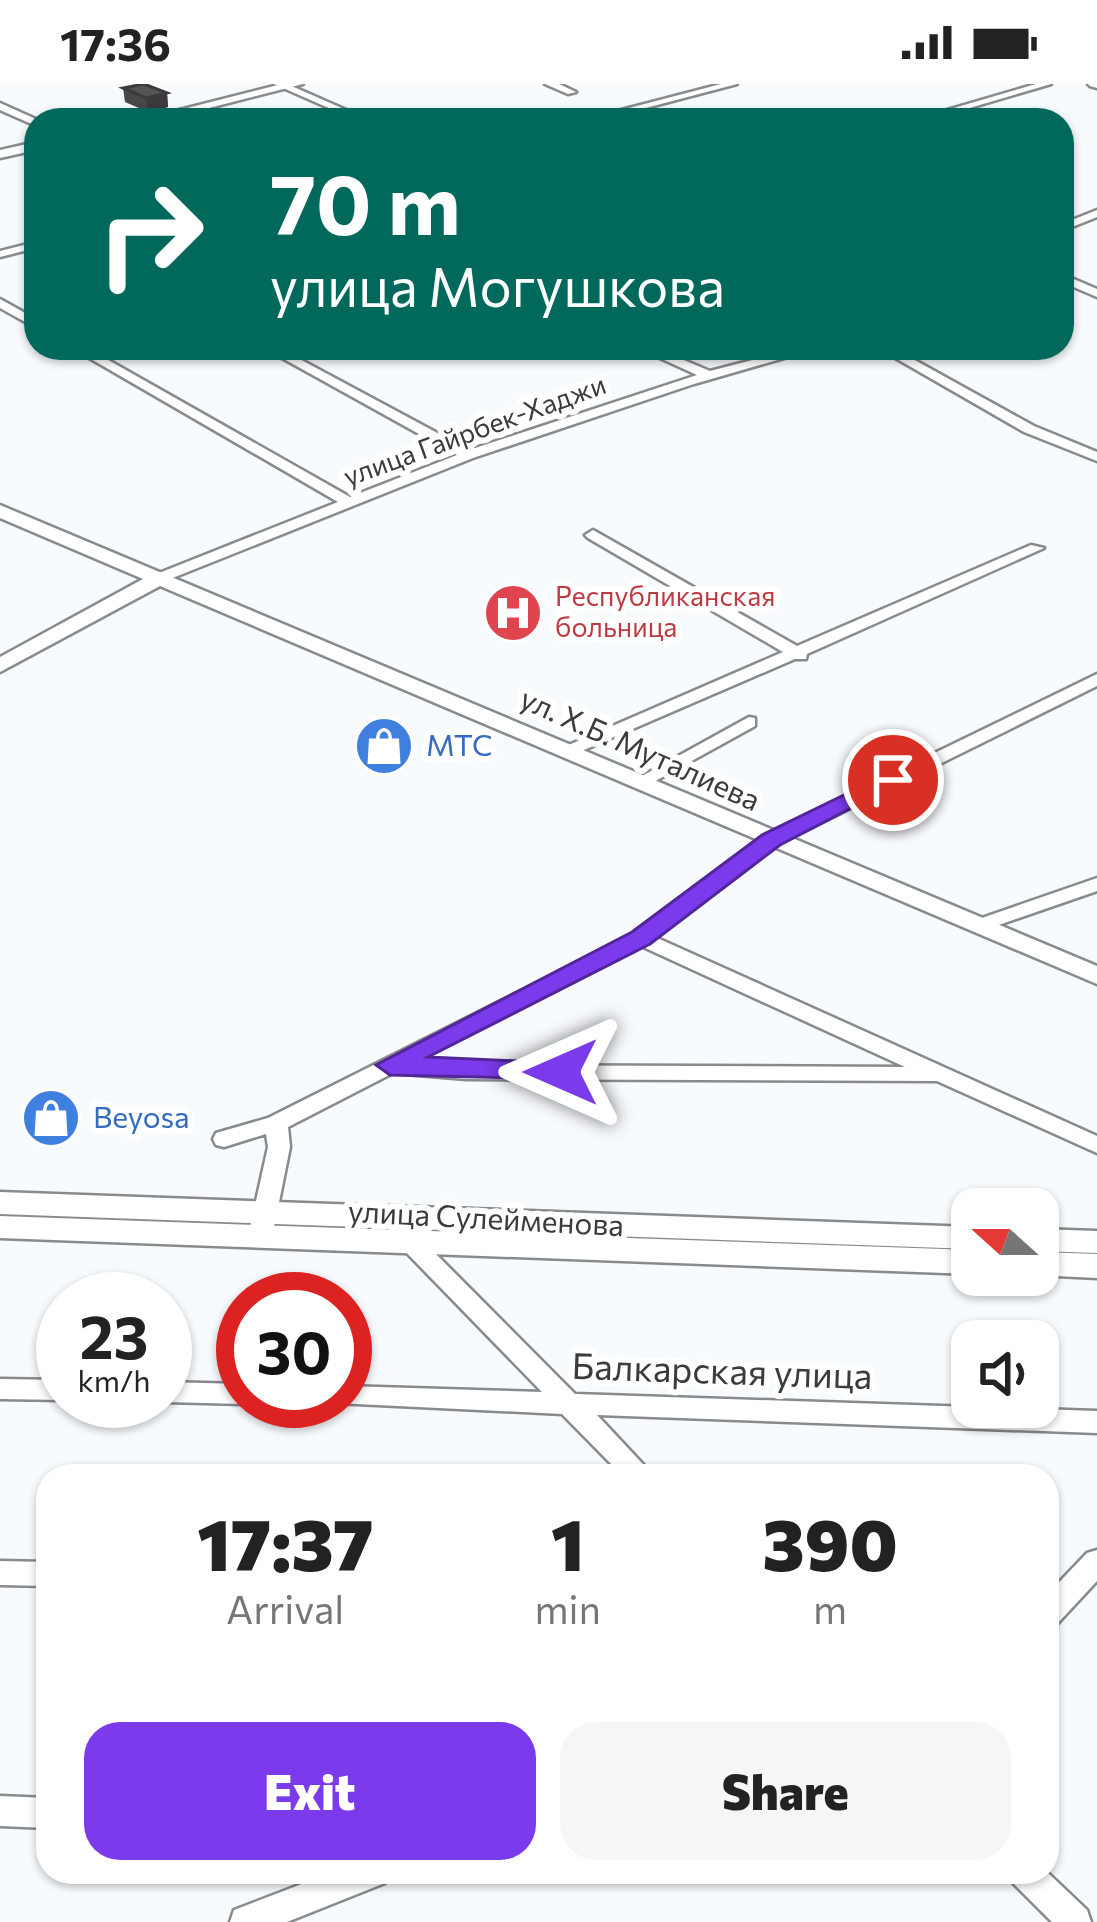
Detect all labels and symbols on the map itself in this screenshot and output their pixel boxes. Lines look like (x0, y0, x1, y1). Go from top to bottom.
street label: улица Гайрбек-Хаджи (339, 367, 610, 492)
place label: Республиканская больница (555, 579, 775, 643)
hospital icon: Республиканская больница (482, 582, 544, 644)
street label: ул. Х.Б. Муталиева (515, 678, 767, 817)
shop icon: МТС (353, 715, 415, 777)
place label: МТС (426, 725, 493, 762)
pin (842, 729, 944, 831)
position arrow (498, 1009, 624, 1135)
shop icon: Beyosa (20, 1087, 82, 1149)
place label: Beyosa (93, 1097, 190, 1134)
north arrow (951, 1188, 1059, 1296)
street label: улица Сулейменова (347, 1191, 625, 1242)
speed limit sign: 30 (216, 1272, 372, 1428)
street label: Балкарская улица (571, 1342, 873, 1396)

